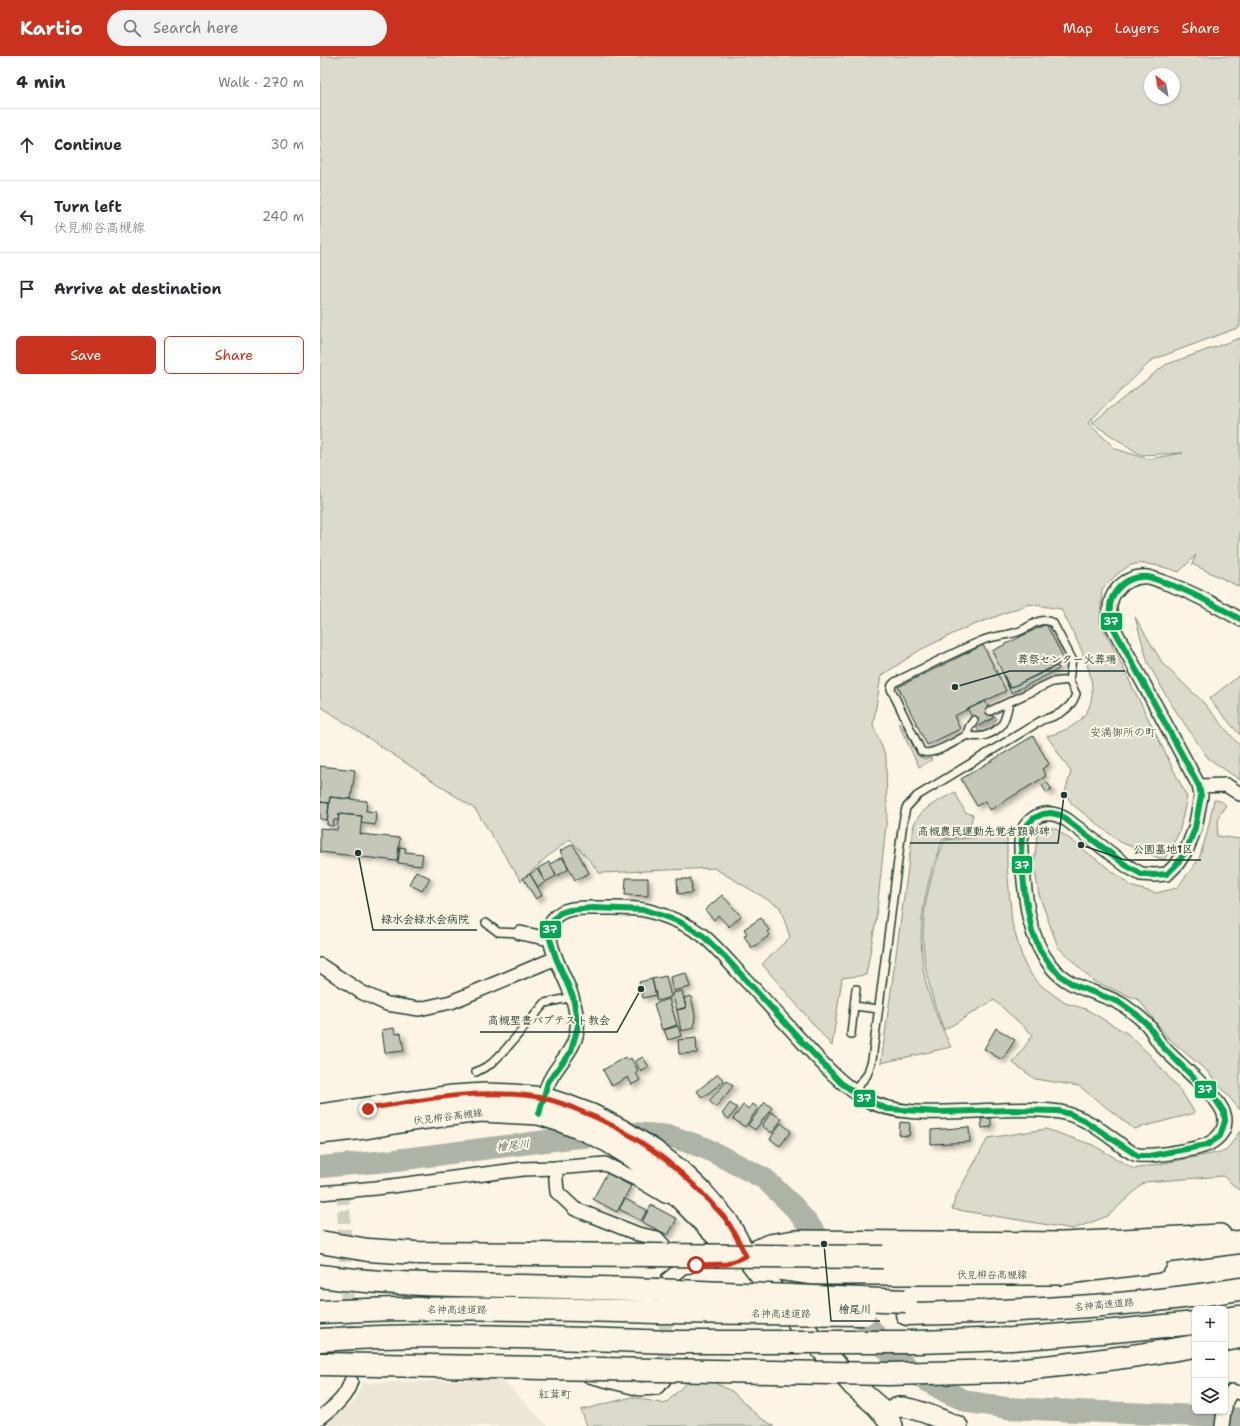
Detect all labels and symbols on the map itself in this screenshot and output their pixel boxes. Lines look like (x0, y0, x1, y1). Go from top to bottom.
north arrow (1144, 68, 1180, 104)
line badge: 37 (1100, 612, 1123, 631)
text: 37 (1104, 614, 1119, 629)
callout: 葬祭センター火葬場 (1010, 648, 1125, 671)
text: 葬祭センター火葬場 (1018, 652, 1117, 667)
district label: 安満御所の町 (1090, 725, 1156, 740)
callout: 高槻農民運動先覚者顕彰碑 (910, 820, 1058, 843)
text: 高槻農民運動先覚者顕彰碑 (918, 824, 1050, 839)
callout: 公園墓地1区 (1125, 837, 1201, 860)
text: 公園墓地1区 (1133, 842, 1193, 857)
line badge: 37 (1011, 855, 1033, 874)
text: 37 (1015, 858, 1030, 873)
callout: 緑水会緑水会病院 (373, 907, 477, 930)
text: 緑水会緑水会病院 (381, 912, 469, 927)
line badge: 37 (539, 920, 562, 939)
text: 37 (543, 922, 558, 937)
callout: 高槻聖書バプテスト教会 (480, 1009, 617, 1032)
text: 高槻聖書バプテスト教会 (488, 1013, 610, 1028)
line badge: 37 (1194, 1080, 1217, 1099)
text: 37 (1198, 1082, 1213, 1097)
line badge: 37 (853, 1089, 876, 1108)
text: 37 (857, 1091, 872, 1106)
route end (359, 1100, 377, 1118)
street label: 伏見柳谷高槻線 (413, 1106, 484, 1127)
water label: 檜尾川 (496, 1136, 530, 1155)
route start (687, 1256, 705, 1274)
street label: 伏見柳谷高槻線 (957, 1268, 1027, 1281)
street label: 名神高速道路 (1074, 1295, 1134, 1314)
callout: 檜尾川 (831, 1298, 880, 1321)
text: 檜尾川 (839, 1302, 872, 1317)
street label: 名神高速道路 (427, 1303, 487, 1316)
street label: 名神高速道路 (751, 1307, 811, 1320)
district label: 紅茸町 (539, 1387, 572, 1402)

